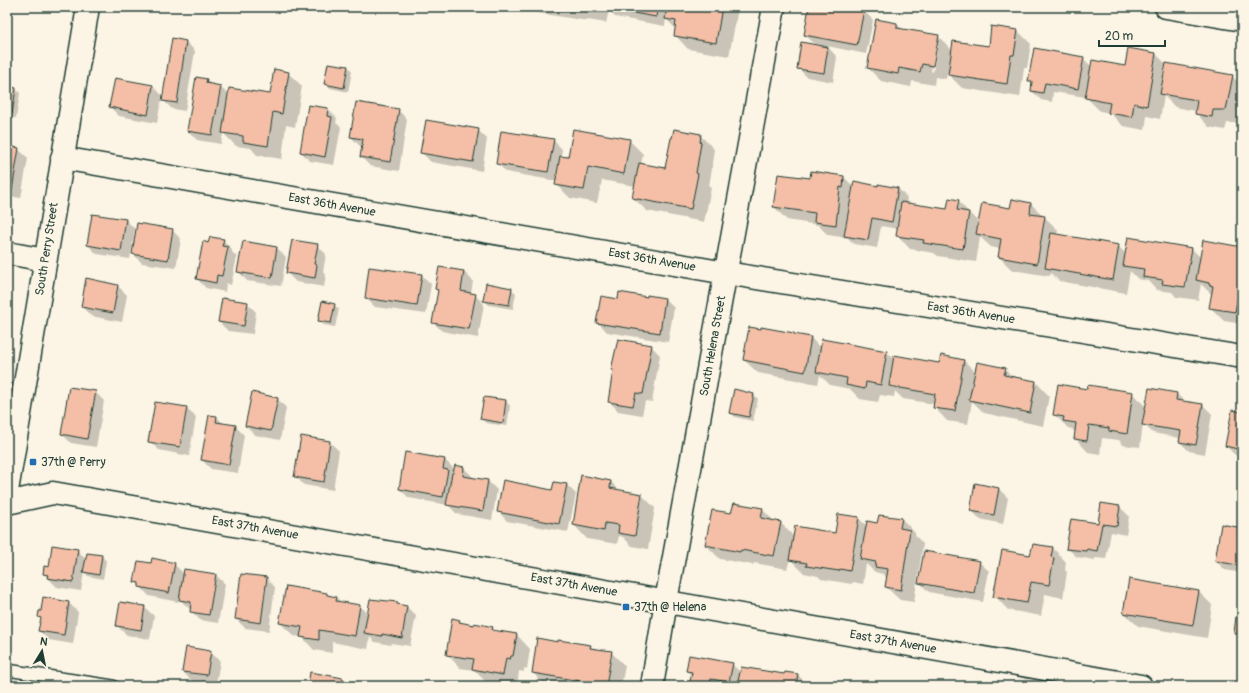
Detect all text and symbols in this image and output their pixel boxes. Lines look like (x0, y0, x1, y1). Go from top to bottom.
scale bar (1099, 22, 1165, 48)
text: 20 m (1105, 29, 1134, 44)
street label: East 36th Avenue (287, 190, 377, 220)
street label: South Perry Street (32, 201, 62, 297)
street label: East 36th Avenue (607, 245, 697, 275)
street label: South Helena Street (697, 294, 729, 397)
street label: East 36th Avenue (926, 299, 1016, 327)
place label: 37th @ Perry (41, 455, 106, 470)
marker: 37th @ Perry (28, 457, 38, 467)
street label: East 37th Avenue (211, 513, 300, 543)
street label: East 37th Avenue (530, 570, 619, 600)
place label: 37th @ Helena (634, 600, 707, 615)
marker: 37th @ Helena (621, 602, 631, 612)
street label: East 37th Avenue (849, 627, 938, 657)
north arrow (22, 631, 62, 671)
text: N (39, 635, 49, 649)

